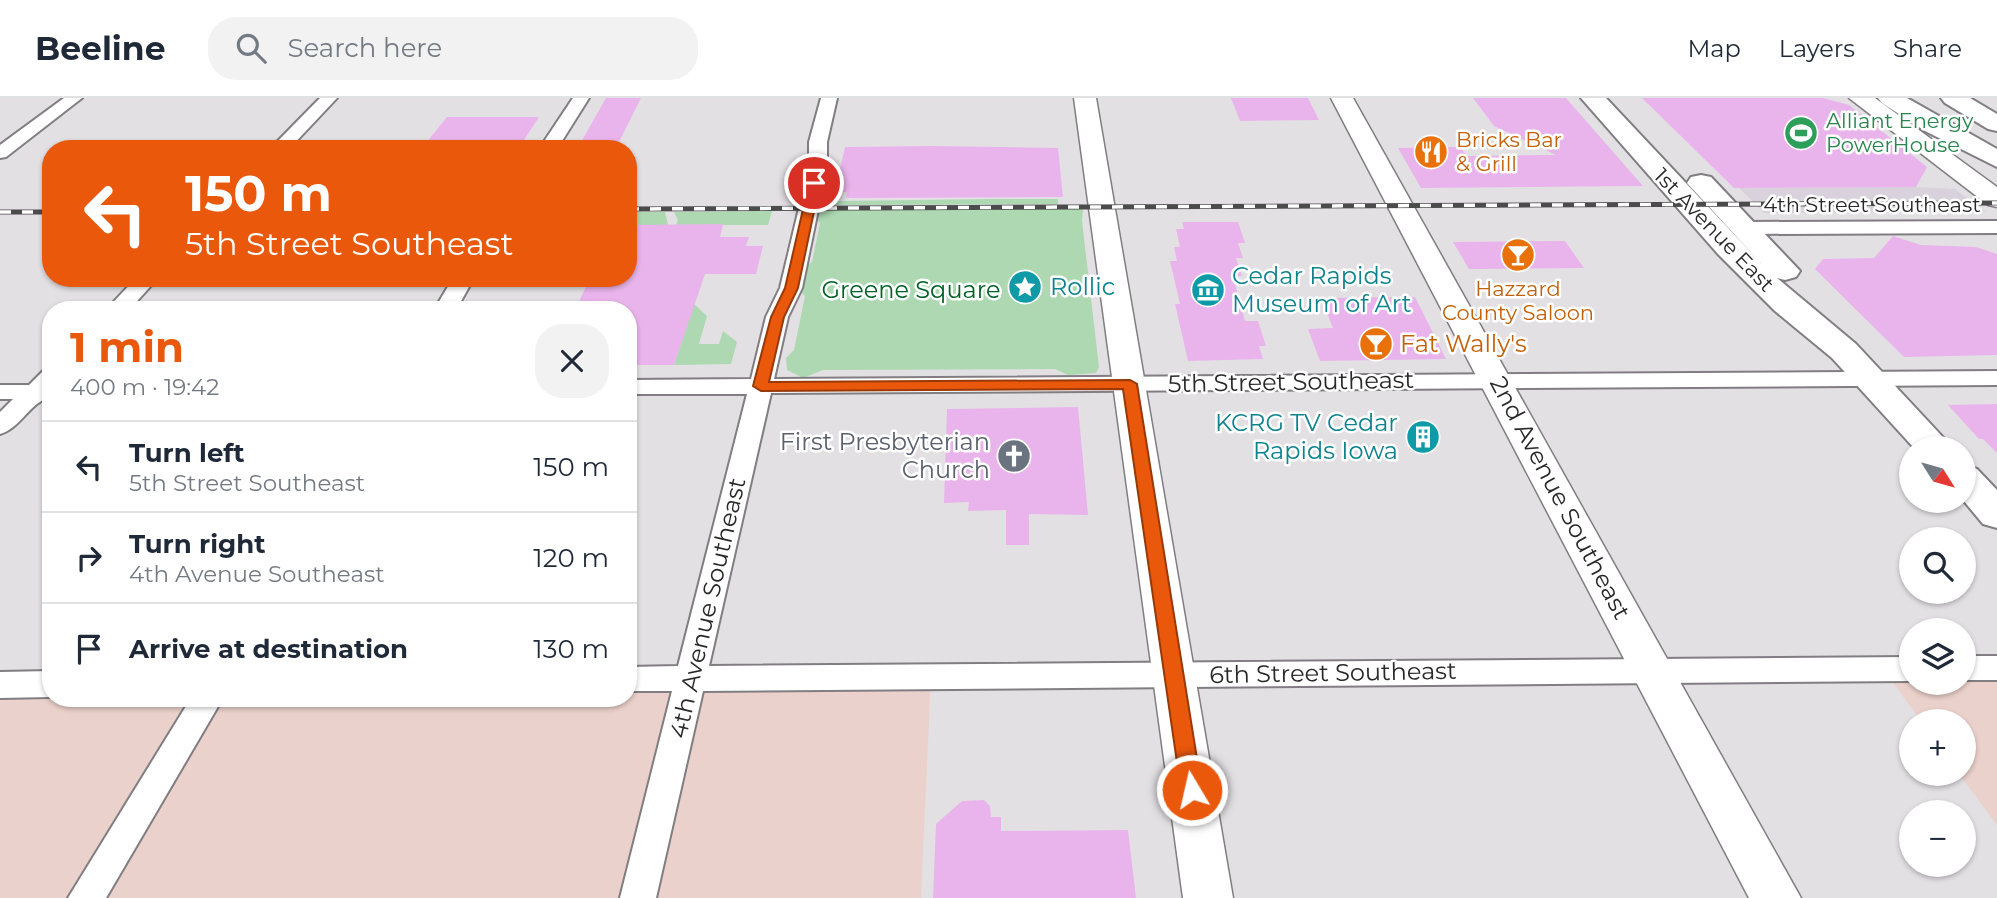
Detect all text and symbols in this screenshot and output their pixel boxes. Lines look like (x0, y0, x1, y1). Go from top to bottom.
search box (208, 17, 698, 80)
text: Beeline (35, 28, 166, 68)
icon: search (232, 29, 270, 67)
text: Search here (288, 32, 442, 64)
text: Map (1687, 34, 1741, 63)
text: Layers (1779, 34, 1855, 63)
text: Share (1893, 34, 1962, 63)
place label: Alliant Energy PowerHouse (1826, 108, 1974, 157)
sports icon: Alliant Energy PowerHouse (1782, 114, 1820, 152)
place label: Bricks Bar & Grill (1456, 127, 1562, 176)
restaurant icon: Bricks Bar & Grill (1412, 133, 1450, 171)
pin (784, 153, 844, 213)
street label: 1st Avenue East (1649, 163, 1780, 296)
text: 150 m (185, 164, 332, 223)
icon: arrive (795, 164, 833, 202)
icon: left (70, 168, 161, 259)
street label: 4th Street Southeast (1763, 192, 1981, 217)
text: 5th Street Southeast (185, 224, 513, 263)
bar icon: Hazzard County Saloon (1499, 236, 1537, 274)
place label: Cedar Rapids Museum of Art (1232, 261, 1412, 318)
place icon: Rollic (1006, 268, 1044, 306)
museum icon: Cedar Rapids Museum of Art (1189, 271, 1227, 309)
place label: Rollic (1050, 272, 1115, 301)
park label: Greene Square (821, 275, 1001, 304)
place label: Hazzard County Saloon (1442, 276, 1594, 325)
text: 1 min (70, 321, 184, 373)
button: close (535, 324, 609, 398)
bar icon: Fat Wally's (1357, 325, 1395, 363)
place label: Fat Wally's (1400, 329, 1527, 358)
street label: 5th Street Southeast (1168, 365, 1415, 398)
street label: 2nd Avenue Southeast (1484, 371, 1637, 624)
text: 400 m · 19:42 (70, 373, 219, 401)
place label: KCRG TV Cedar Rapids Iowa (1215, 408, 1398, 465)
building icon: KCRG TV Cedar Rapids Iowa (1404, 418, 1442, 456)
place label: First Presbyterian Church (780, 427, 990, 484)
north arrow (1899, 436, 1976, 513)
map controls (1899, 436, 1976, 877)
text: Turn left (129, 437, 245, 469)
church icon: First Presbyterian Church (995, 437, 1033, 475)
icon: left (70, 448, 108, 486)
text: 150 m (533, 451, 609, 483)
text: 5th Street Southeast (129, 469, 365, 497)
street label: 4th Avenue Southeast (663, 474, 752, 741)
button: search (1899, 527, 1976, 604)
text: Turn right (129, 528, 265, 560)
icon: right (70, 539, 108, 577)
text: 120 m (533, 542, 609, 574)
text: 4th Avenue Southeast (129, 560, 385, 588)
button: layers (1899, 618, 1976, 695)
icon: arrive (70, 630, 108, 668)
text: Arrive at destination (129, 633, 408, 665)
text: 130 m (533, 633, 609, 665)
street label: 6th Street Southeast (1209, 656, 1457, 689)
button: + (1899, 709, 1976, 786)
position arrow (1155, 753, 1229, 827)
button: − (1899, 800, 1976, 877)

